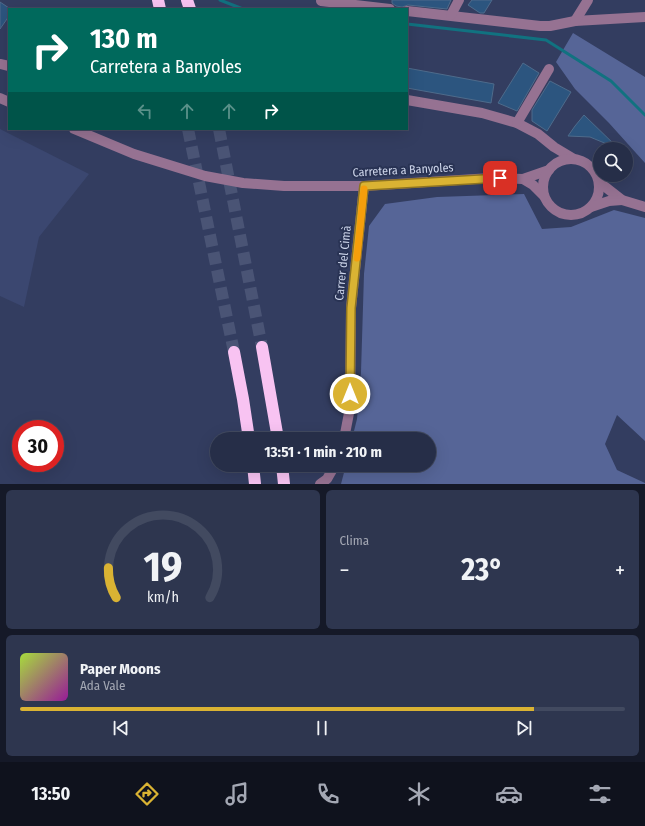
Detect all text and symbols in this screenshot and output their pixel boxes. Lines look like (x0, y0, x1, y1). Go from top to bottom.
text: 130 m (90, 22, 158, 55)
icon: right (24, 24, 76, 76)
text: Carretera a Banyoles (90, 56, 242, 78)
icon: left (134, 100, 156, 122)
icon: ahead (176, 100, 198, 122)
icon: ahead (218, 100, 240, 122)
icon: right (260, 100, 282, 122)
map controls (593, 142, 633, 182)
button: search (593, 142, 633, 182)
street label: Carretera a Banyoles (352, 160, 454, 180)
pin (483, 161, 517, 195)
icon: arrive (489, 167, 511, 189)
street label: Carrer del Cimà (332, 225, 354, 301)
position arrow (329, 373, 371, 415)
speed limit sign: 30 (12, 420, 64, 472)
text: 13:51 · 1 min · 210 m (264, 443, 382, 461)
text: Clima (340, 533, 369, 548)
text: 19 (143, 541, 182, 591)
text: 23° (461, 552, 503, 588)
text: − (340, 557, 349, 584)
text: + (615, 557, 625, 584)
text: km/h (147, 588, 179, 605)
text: Paper Moons (80, 660, 161, 678)
text: Ada Vale (80, 678, 125, 693)
icon: previous (110, 717, 132, 739)
icon: pause (311, 717, 333, 739)
icon: next (513, 717, 535, 739)
icon: directions (133, 780, 161, 808)
icon: music (223, 780, 251, 808)
icon: phone (314, 780, 342, 808)
icon: climate (405, 780, 433, 808)
icon: car (495, 780, 523, 808)
icon: filters (586, 780, 614, 808)
text: 13:50 (31, 783, 70, 805)

